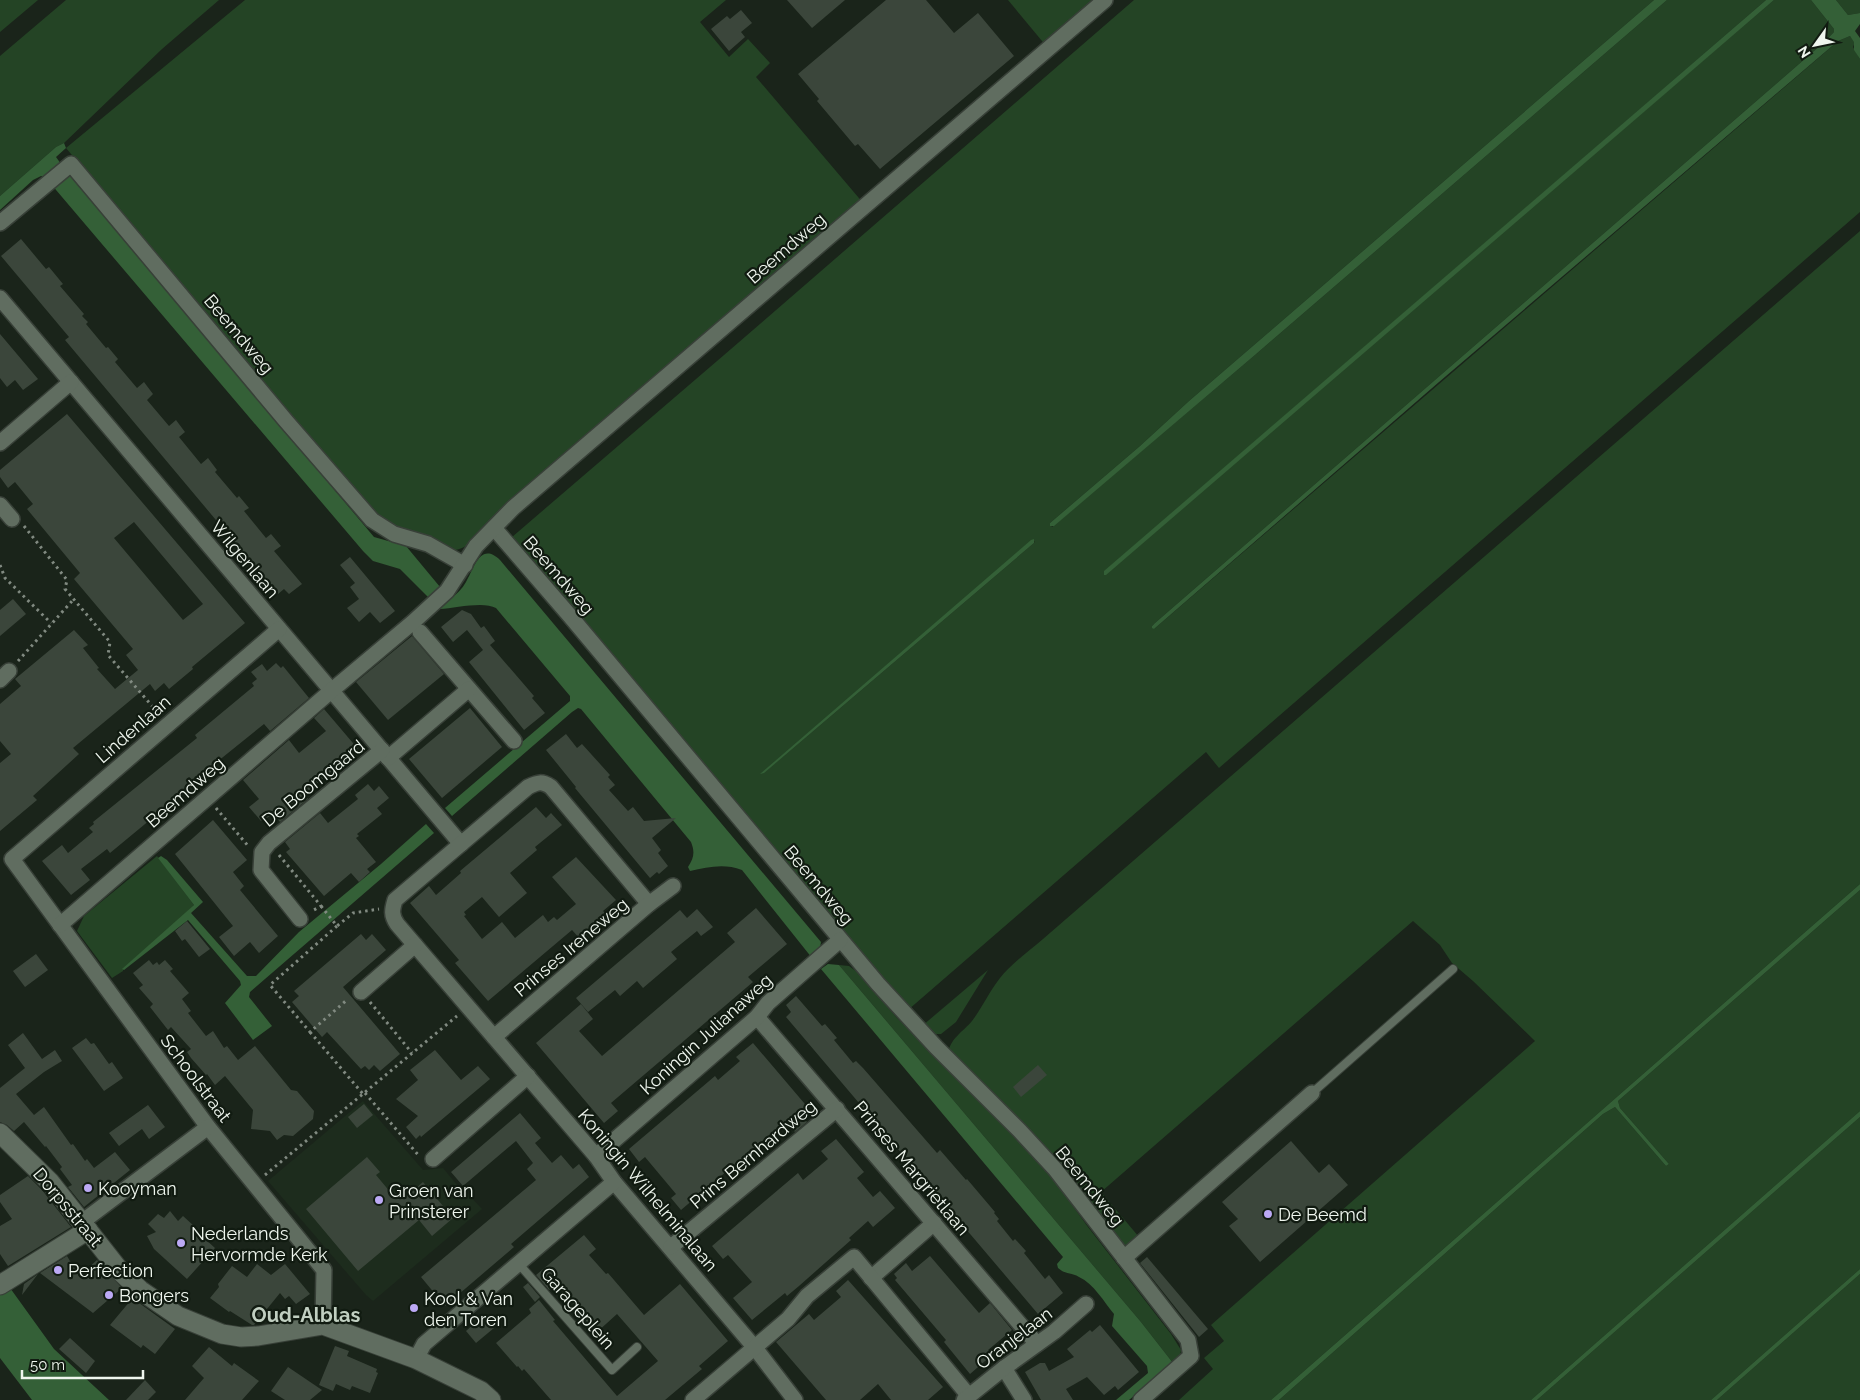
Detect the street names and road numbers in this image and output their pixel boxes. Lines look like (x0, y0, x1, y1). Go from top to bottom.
street label: Beemdweg (743, 208, 829, 288)
street label: Beemdweg (200, 290, 278, 378)
street label: Wilgenlaan (206, 516, 284, 602)
street label: Beemdweg (519, 532, 599, 618)
street label: Lindenlaan (91, 691, 175, 767)
street label: De Boomgaard (257, 735, 369, 831)
street label: Beemdweg (142, 752, 228, 832)
street label: Beemdweg (780, 841, 858, 929)
street label: Prinses Ireneweg (510, 893, 632, 1001)
street label: Koningin Julianaweg (636, 969, 776, 1099)
street label: Schoolstraat (156, 1030, 236, 1126)
street label: Prins Bernhardweg (686, 1095, 820, 1213)
street label: Prinses Margrietlaan (850, 1097, 974, 1239)
street label: Koningin Wilhelminalaan (574, 1105, 722, 1275)
street label: Beemdweg (1051, 1142, 1129, 1230)
street label: Dorpsstraat (29, 1163, 107, 1251)
street label: Garageplein (537, 1263, 619, 1353)
street label: Oranjelaan (972, 1303, 1056, 1373)

